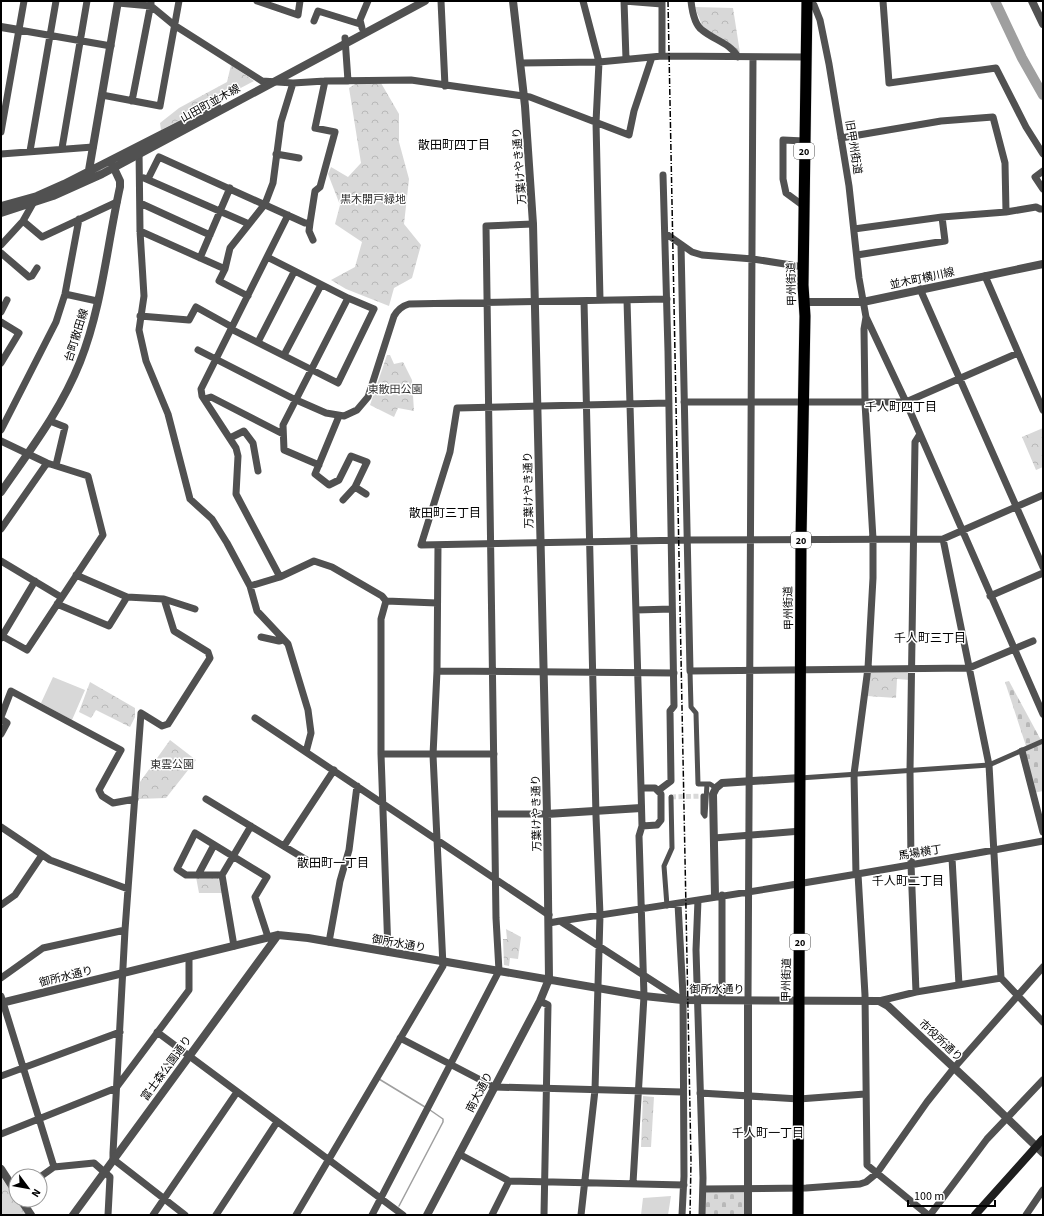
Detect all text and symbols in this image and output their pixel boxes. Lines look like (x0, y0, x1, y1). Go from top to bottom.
street label: 山田町並木線 (178, 81, 243, 126)
street label: 旧甲州街道 (842, 119, 865, 175)
street label: 万葉けやき通り (509, 127, 530, 205)
district label: 散田町四丁目 (418, 137, 490, 154)
road number: 20 (794, 143, 814, 159)
park label: 黒木開戸緑地 (340, 192, 406, 207)
street label: 甲州街道 (784, 262, 799, 306)
street label: 並木町横川線 (888, 264, 956, 293)
street label: 台町散田線 (61, 307, 92, 364)
park label: 東散田公園 (368, 382, 423, 397)
district label: 千人町四丁目 (865, 399, 937, 416)
street label: 万葉けやき通り (520, 451, 537, 529)
district label: 散田町三丁目 (409, 505, 481, 522)
road number: 20 (791, 532, 811, 548)
street label: 甲州街道 (781, 586, 796, 630)
district label: 千人町三丁目 (894, 630, 966, 647)
park label: 東雲公園 (150, 757, 194, 772)
street label: 万葉けやき通り (528, 774, 545, 852)
street label: 馬場横丁 (897, 842, 943, 863)
district label: 散田町一丁目 (297, 855, 369, 872)
district label: 千人町二丁目 (872, 873, 944, 890)
street label: 御所水通り (370, 931, 427, 956)
road number: 20 (790, 934, 810, 950)
street label: 甲州街道 (779, 958, 794, 1002)
street label: 御所水通り (37, 963, 95, 991)
street label: 御所水通り (689, 982, 745, 997)
street label: 市役所通り (915, 1016, 966, 1065)
street label: 富士森公園通り (138, 1033, 195, 1104)
street label: 南大通り (462, 1069, 496, 1115)
district label: 千人町一丁目 (732, 1125, 804, 1142)
north arrow (8, 1168, 48, 1208)
scale bar (908, 1182, 995, 1208)
text: N (28, 1186, 44, 1200)
text: 100 m (914, 1188, 944, 1205)

